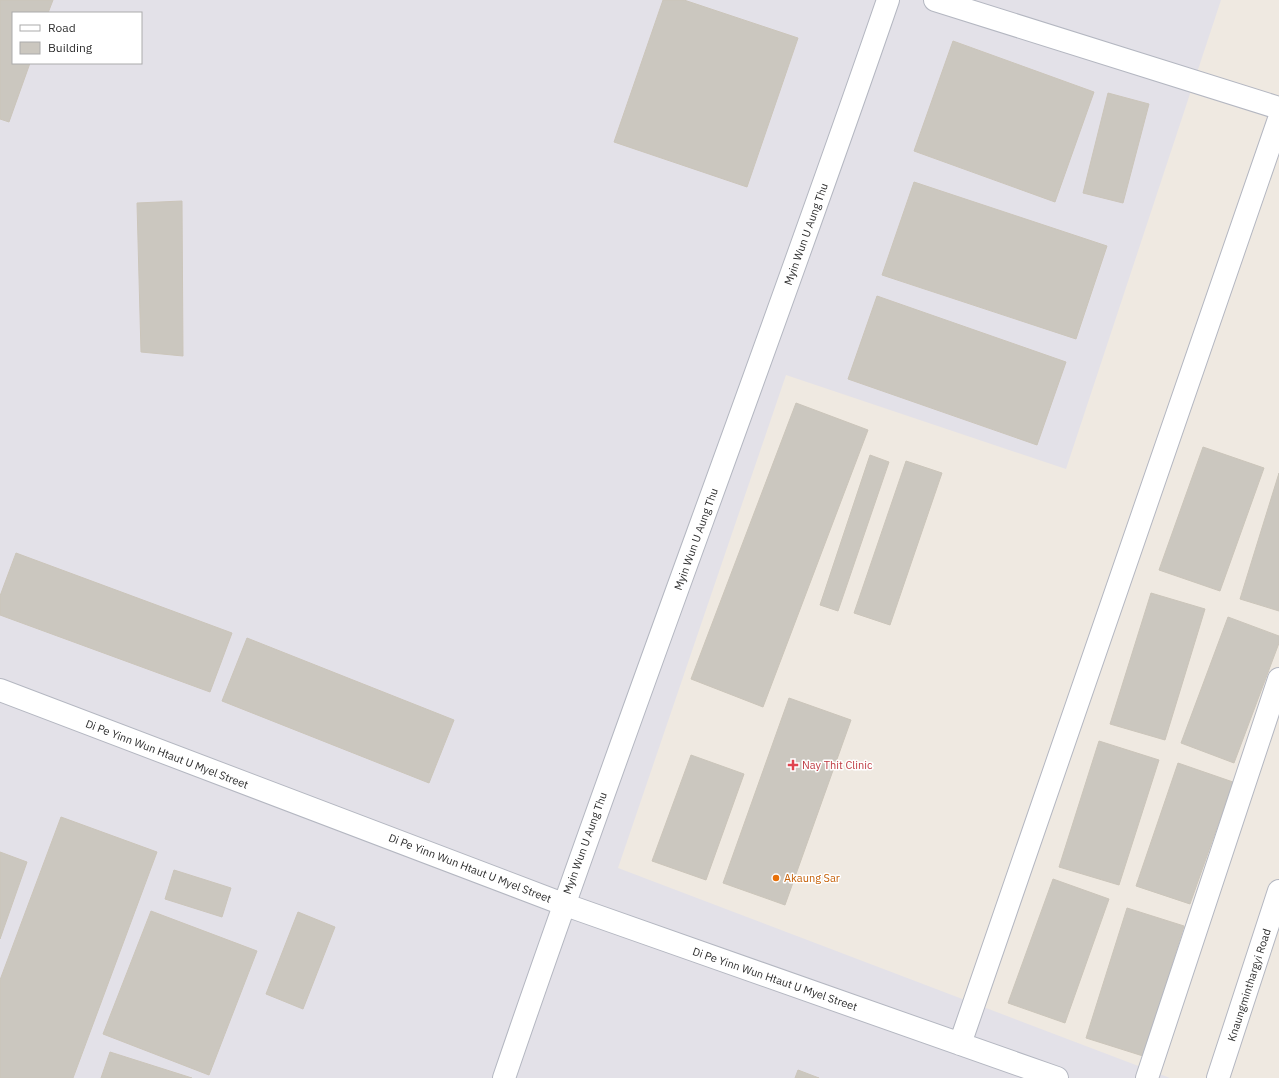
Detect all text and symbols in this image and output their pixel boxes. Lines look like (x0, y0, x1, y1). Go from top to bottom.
legend (12, 12, 142, 64)
text: Road (48, 20, 76, 35)
text: Building (48, 40, 93, 55)
street label: Myin Wun U Aung Thu (781, 181, 831, 287)
street label: Myin Wun U Aung Thu (671, 486, 721, 592)
street label: Di Pe Yinn Wun Htaut U Myel Street (84, 716, 250, 792)
place label: Nay Thit Clinic (802, 758, 873, 772)
marker: Nay Thit Clinic (787, 759, 799, 771)
street label: Myin Wun U Aung Thu (560, 790, 610, 896)
street label: Di Pe Yinn Wun Htaut U Myel Street (387, 830, 553, 906)
place label: Akaung Sar (784, 871, 840, 885)
marker: Akaung Sar (771, 873, 781, 883)
street label: Knaungminthargyi Road (1224, 927, 1274, 1043)
street label: Di Pe Yinn Wun Htaut U Myel Street (691, 944, 859, 1014)

